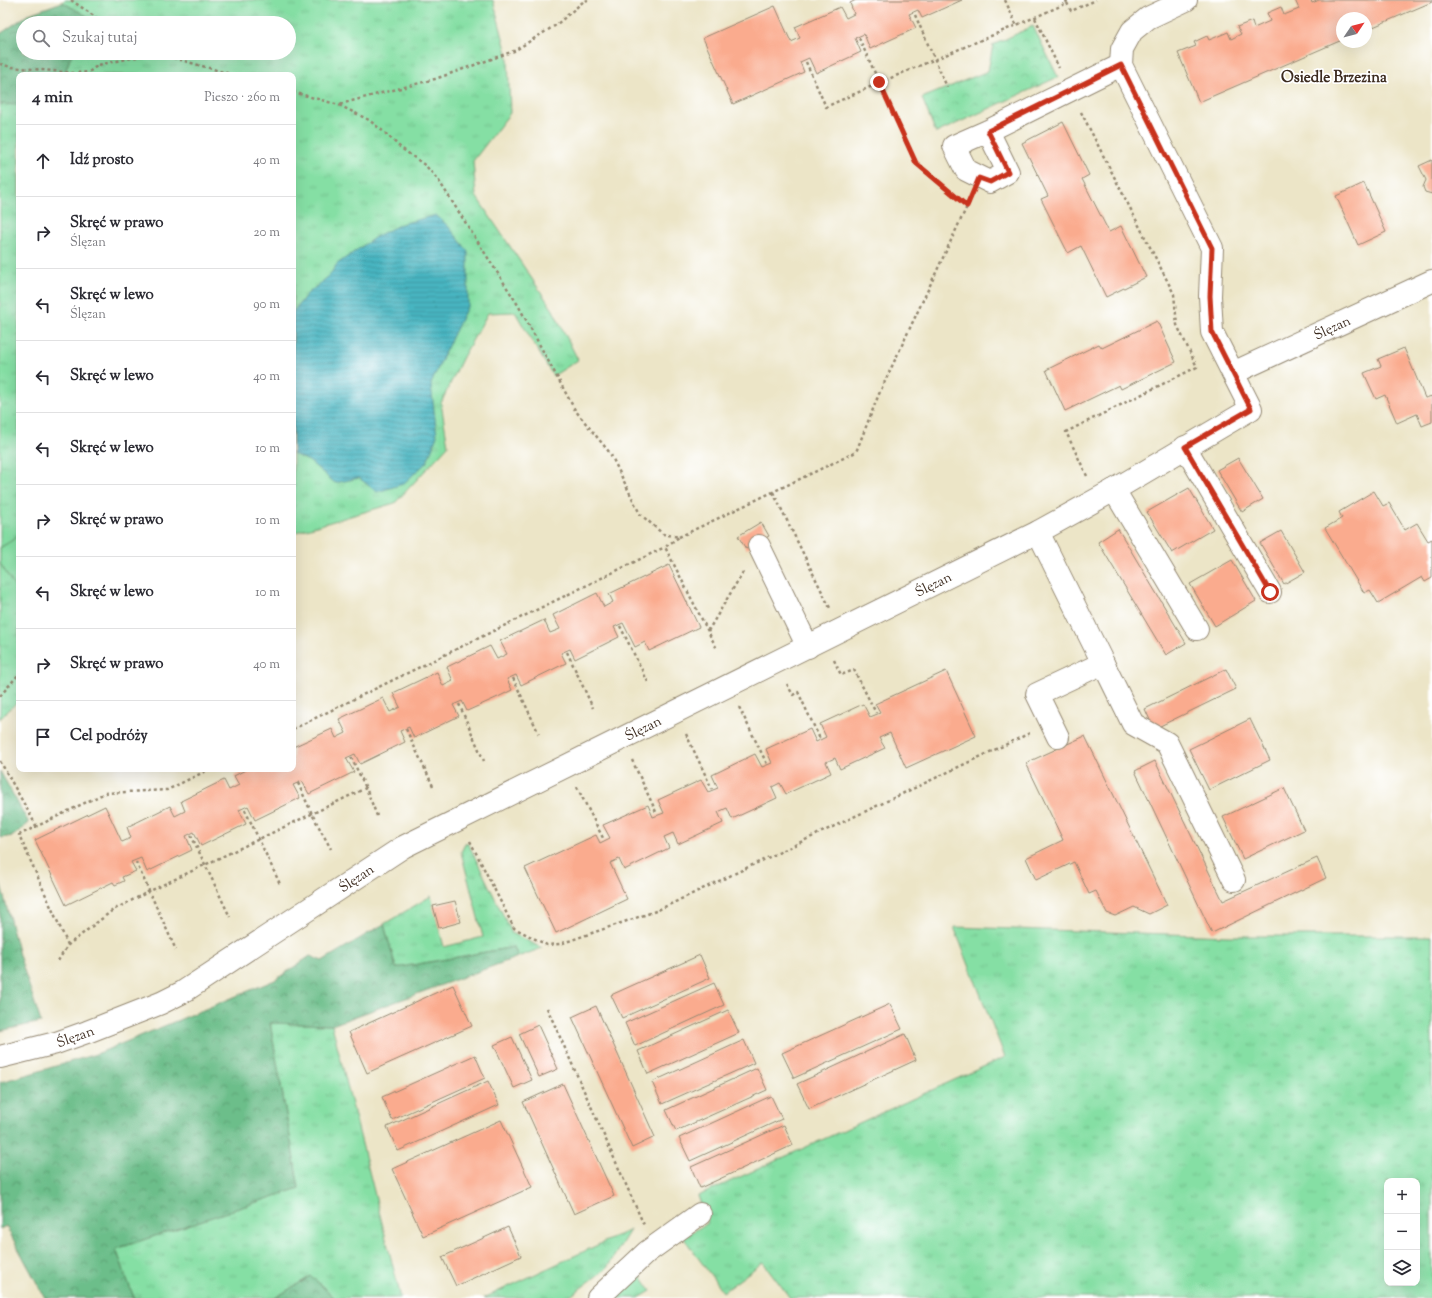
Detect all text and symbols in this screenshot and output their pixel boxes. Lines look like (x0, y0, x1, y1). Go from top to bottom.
north arrow (1336, 12, 1372, 48)
search box (16, 16, 296, 60)
icon: search (30, 27, 52, 49)
text: Szukaj tutaj (62, 28, 137, 49)
district label: Osiedle Brzezina (1281, 68, 1387, 89)
route end (870, 73, 888, 91)
text: 4 min (32, 86, 73, 110)
text: Pieszo · 260 m (204, 89, 280, 107)
icon: ahead (32, 150, 54, 172)
text: Idź prosto (70, 150, 134, 171)
text: 40 m (253, 152, 280, 170)
text: Skręć w prawo (70, 213, 164, 234)
icon: right (32, 222, 54, 244)
text: 20 m (254, 224, 280, 242)
text: Ślęzan (70, 234, 106, 252)
text: Skręć w lewo (70, 285, 154, 306)
icon: left (32, 294, 54, 316)
text: 90 m (253, 296, 280, 314)
text: Ślęzan (70, 306, 106, 324)
street label: Ślęzan (1311, 312, 1355, 346)
icon: left (32, 366, 54, 388)
text: Skręć w lewo (70, 366, 154, 387)
text: 40 m (253, 368, 280, 386)
icon: left (32, 438, 54, 460)
text: Skręć w lewo (70, 438, 154, 459)
text: 10 m (255, 440, 280, 458)
icon: right (32, 510, 54, 532)
text: Skręć w prawo (70, 510, 164, 531)
text: 10 m (255, 512, 280, 530)
street label: Ślęzan (912, 568, 956, 603)
icon: left (32, 582, 54, 604)
text: Skręć w lewo (70, 582, 154, 603)
route start (1261, 583, 1279, 601)
text: 10 m (255, 584, 280, 602)
icon: right (32, 654, 54, 676)
text: Skręć w prawo (70, 654, 164, 675)
text: 40 m (253, 656, 280, 674)
street label: Ślęzan (622, 712, 666, 747)
icon: arrive (32, 726, 54, 748)
text: Cel podróży (70, 726, 148, 747)
street label: Ślęzan (336, 861, 379, 899)
street label: Ślęzan (54, 1022, 98, 1054)
map controls (1384, 1178, 1420, 1286)
button: + (1384, 1178, 1420, 1214)
button: − (1384, 1214, 1420, 1250)
button: layers (1384, 1250, 1420, 1286)

